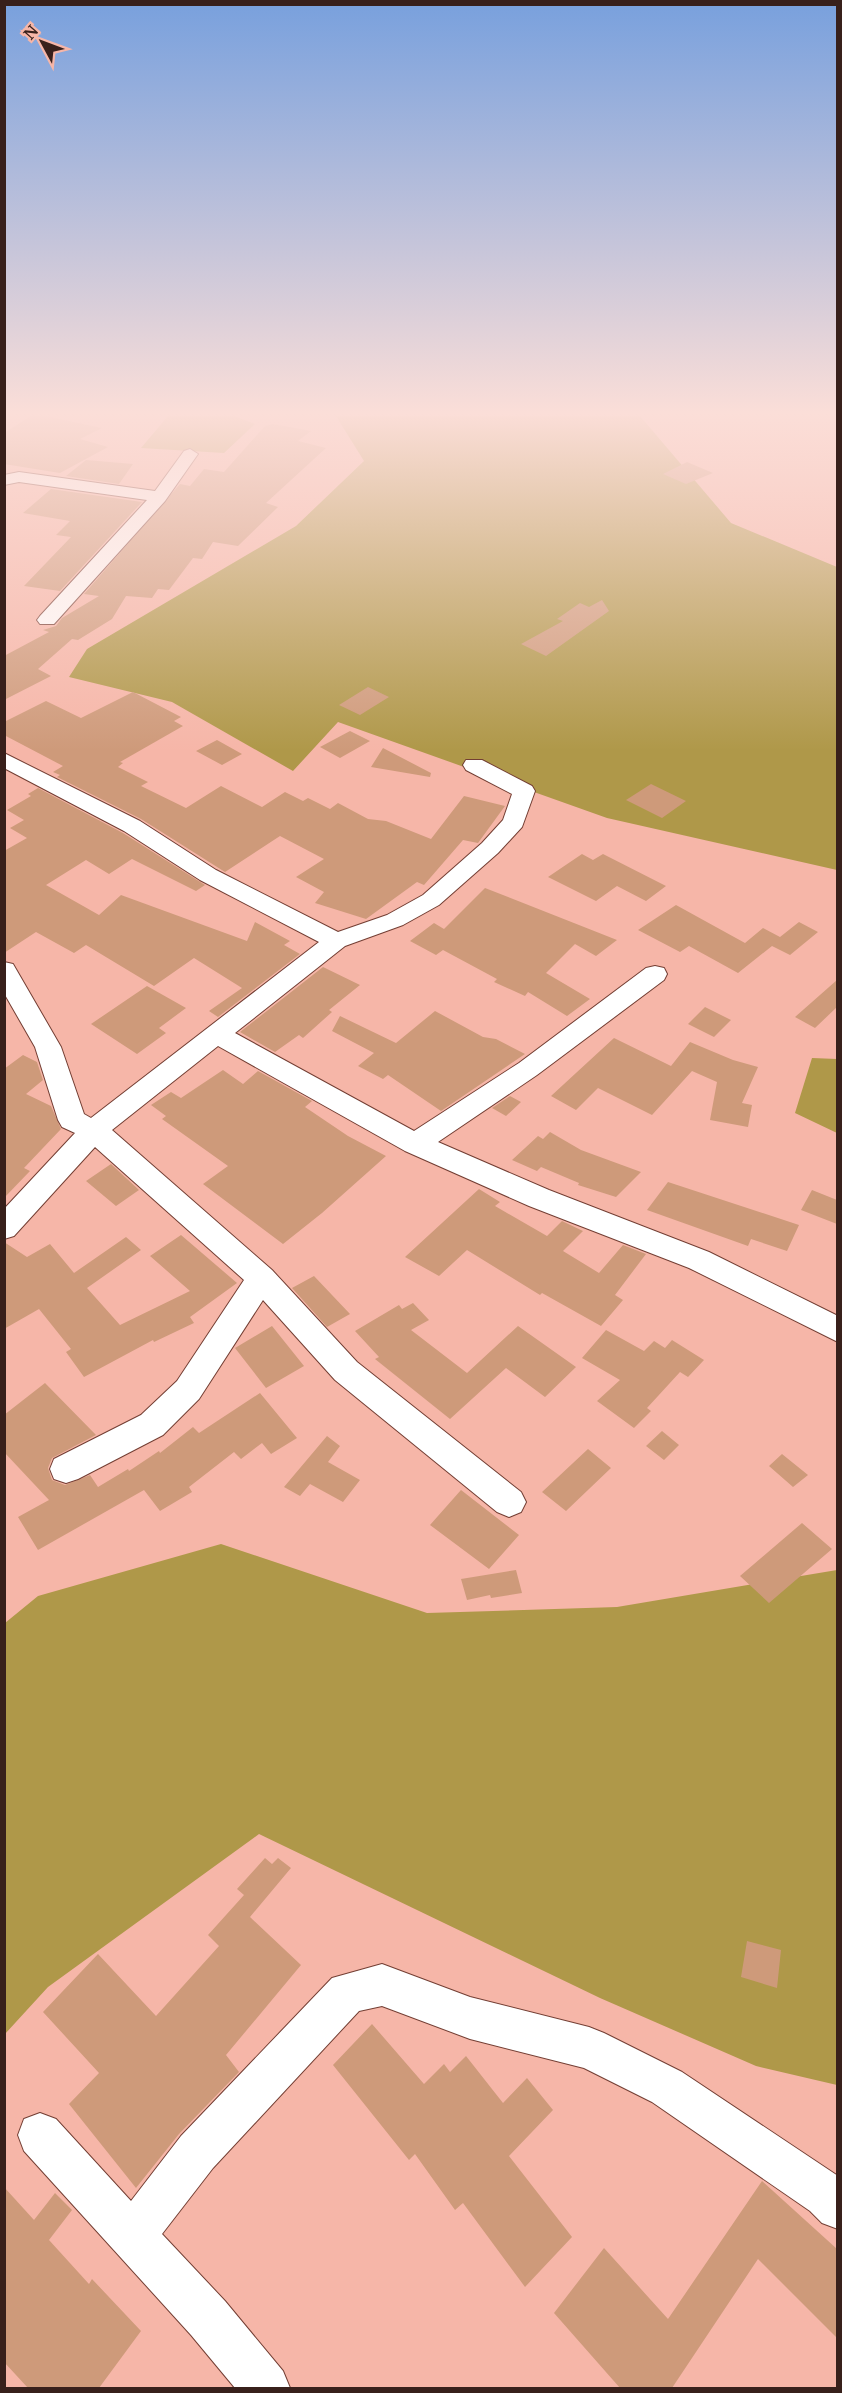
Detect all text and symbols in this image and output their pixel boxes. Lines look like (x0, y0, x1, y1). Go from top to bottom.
north arrow (12, 12, 72, 72)
text: N (18, 20, 43, 44)

